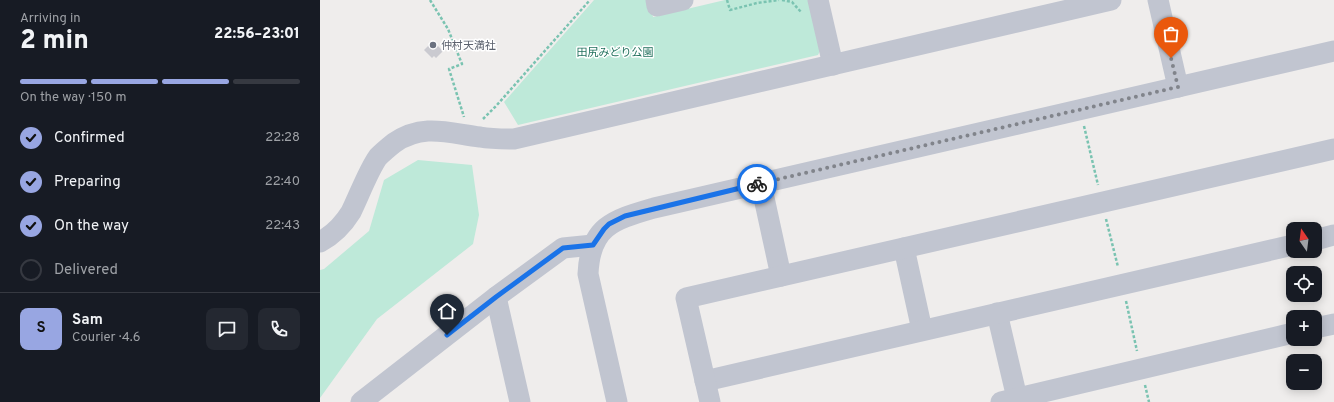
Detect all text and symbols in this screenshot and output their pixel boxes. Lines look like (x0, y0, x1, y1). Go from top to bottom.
text: Arriving in (20, 11, 81, 27)
pin (1154, 17, 1188, 58)
icon: bag (1160, 23, 1182, 45)
text: 2 min (20, 25, 89, 58)
text: 22:56–23:01 (214, 25, 300, 44)
place label: 仲村天満社 (441, 39, 496, 53)
marker: 仲村天満社 (428, 40, 438, 50)
park label: 田尻みどり公園 (577, 46, 654, 60)
text: On the way · 150 m (20, 90, 126, 106)
icon: check (20, 127, 42, 149)
text: Confirmed (54, 129, 125, 148)
text: 22:28 (265, 130, 300, 146)
courier (737, 164, 777, 204)
icon: check (20, 171, 42, 193)
text: Preparing (54, 173, 121, 192)
icon: bike (746, 173, 768, 195)
text: 22:40 (265, 174, 300, 190)
icon: check (20, 215, 42, 237)
text: On the way (54, 217, 129, 236)
text: 22:43 (265, 218, 300, 234)
north arrow (1286, 222, 1322, 258)
map controls (1286, 222, 1322, 390)
text: Delivered (54, 261, 118, 280)
button: locate (1286, 266, 1322, 302)
pin (430, 294, 464, 335)
icon: home (436, 300, 458, 322)
button: chat (206, 308, 248, 350)
button: phone (258, 308, 300, 350)
button: + (1286, 310, 1322, 346)
text: Sam (72, 311, 103, 330)
text: S (36, 319, 46, 338)
text: Courier · 4.6 (72, 330, 140, 346)
button: − (1286, 354, 1322, 390)

